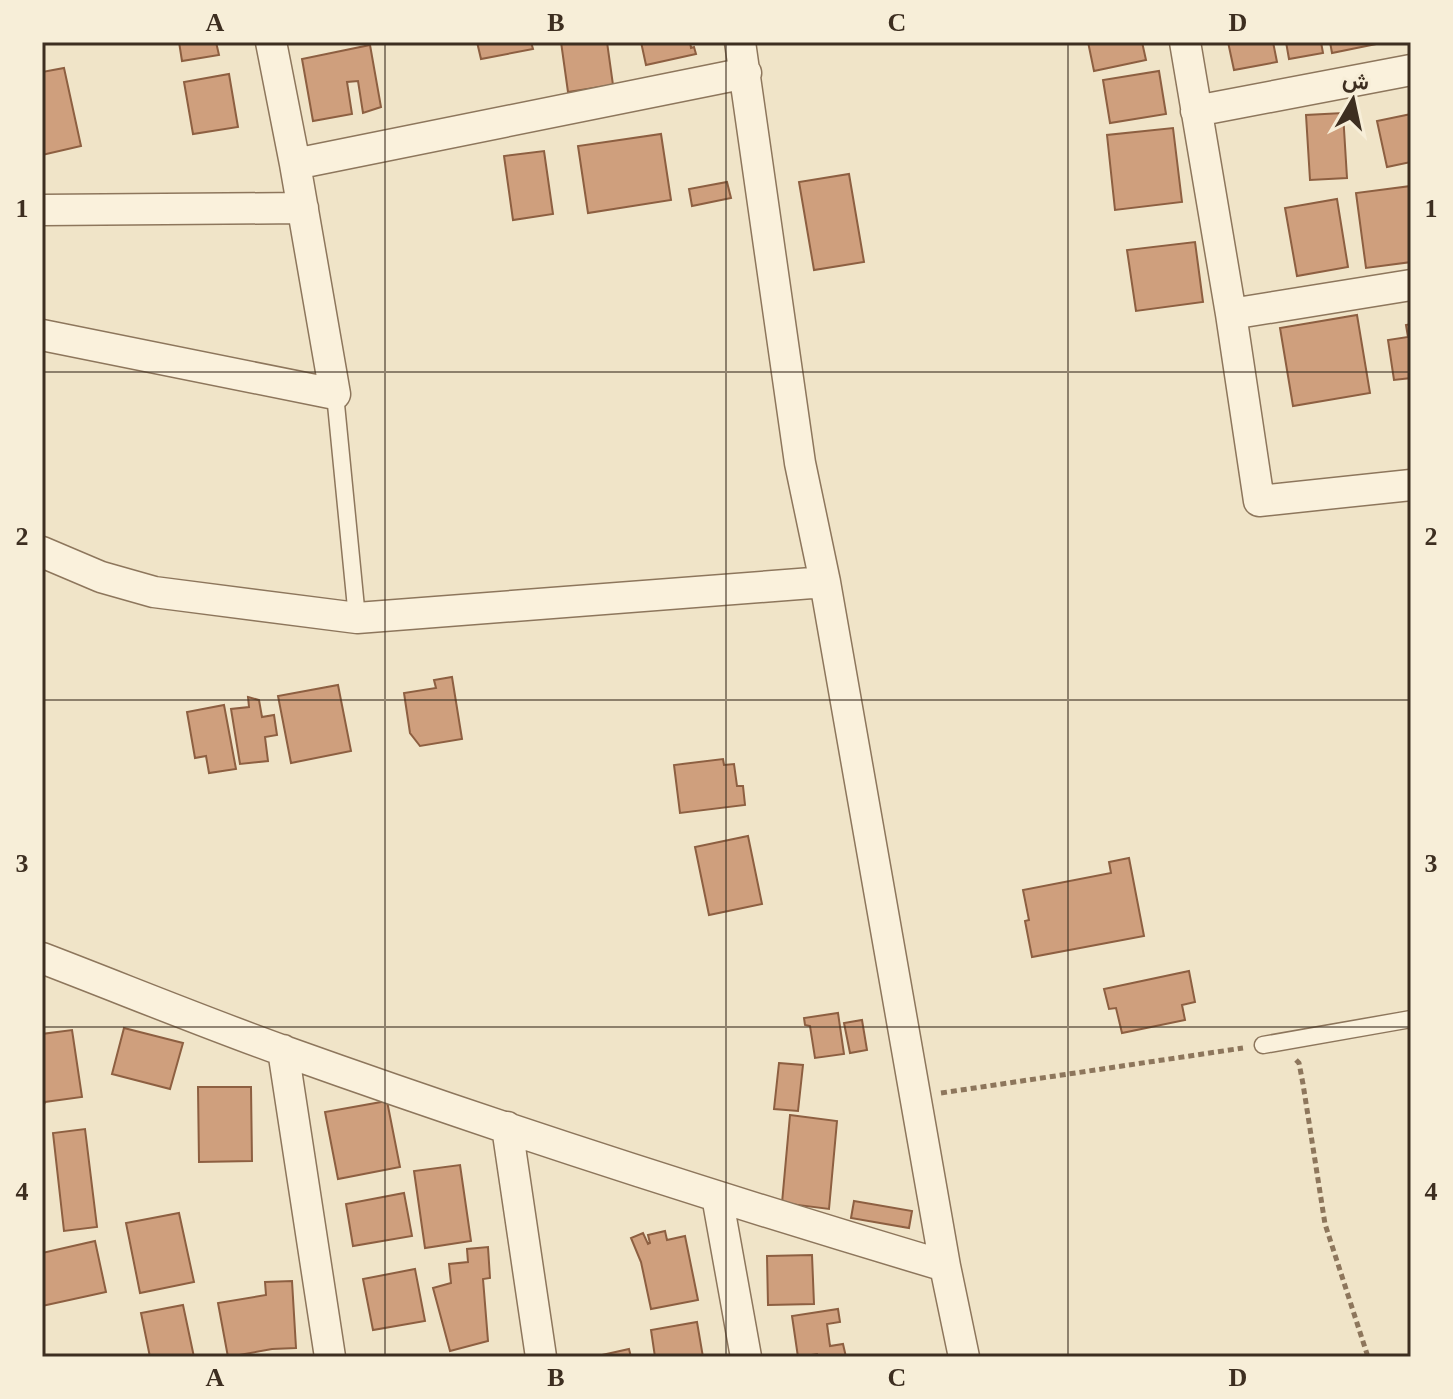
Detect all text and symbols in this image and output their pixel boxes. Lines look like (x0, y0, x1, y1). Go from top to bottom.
text: A (206, 8, 225, 37)
text: B (547, 8, 565, 37)
text: C (888, 8, 906, 37)
text: D (1229, 8, 1247, 37)
north arrow (1313, 60, 1393, 140)
text: ش (1341, 66, 1371, 96)
text: 1 (16, 194, 29, 223)
text: 1 (1425, 194, 1438, 223)
text: 2 (16, 522, 29, 551)
text: 2 (1425, 522, 1438, 551)
text: 3 (16, 849, 29, 878)
text: 3 (1425, 849, 1438, 878)
text: 4 (16, 1177, 29, 1206)
text: 4 (1425, 1177, 1438, 1206)
text: A (206, 1363, 225, 1392)
text: B (547, 1363, 565, 1392)
text: C (888, 1363, 906, 1392)
text: D (1229, 1363, 1247, 1392)

